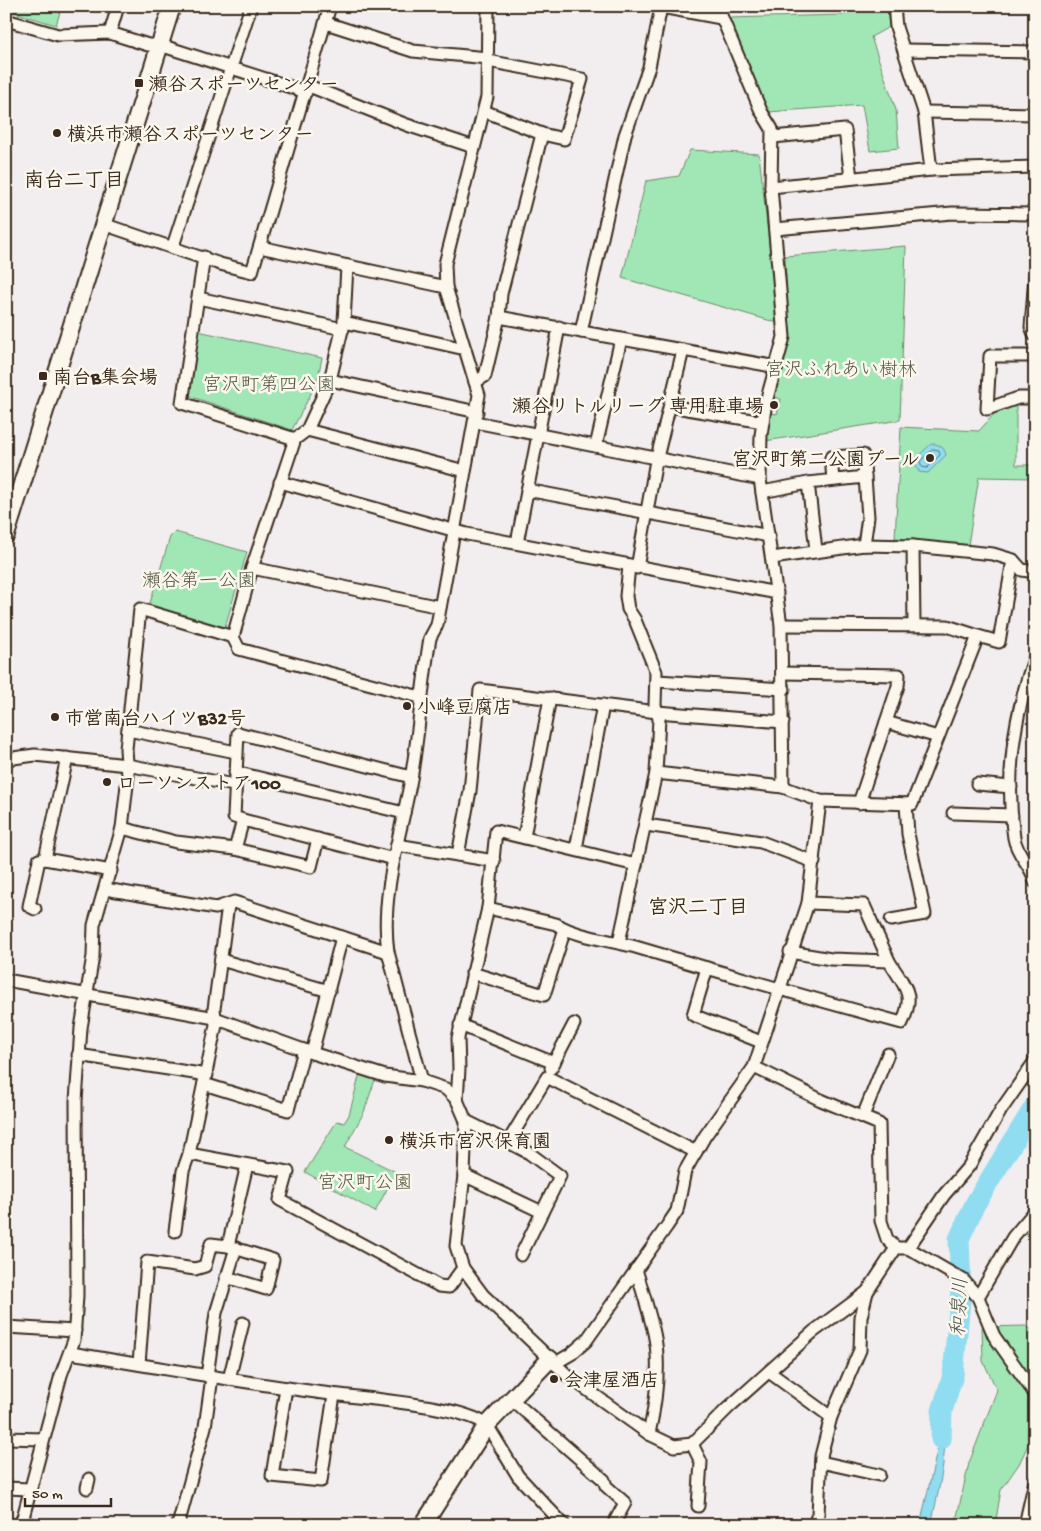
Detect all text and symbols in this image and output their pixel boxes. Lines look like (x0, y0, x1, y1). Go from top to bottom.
place label: 瀬谷スポーツセンター (149, 74, 339, 98)
marker: 瀬谷スポーツセンター (133, 77, 145, 89)
place label: 横浜市瀬谷スポーツセンター (67, 124, 314, 148)
marker: 横浜市瀬谷スポーツセンター (51, 127, 63, 139)
district label: 南台二丁目 (24, 169, 124, 194)
park label: 宮沢ふれあい樹林 (765, 359, 917, 383)
place label: 南台B集会場 (53, 367, 158, 391)
marker: 南台B集会場 (37, 370, 49, 382)
park label: 宮沢町第四公園 (202, 374, 336, 398)
place label: 瀬谷リトルリーグ 専用駐車場 (512, 396, 764, 420)
marker: 瀬谷リトルリーグ 専用駐車場 (768, 399, 780, 411)
place label: 宮沢町第二公園プール (732, 449, 920, 473)
marker: 宮沢町第二公園プール (924, 452, 936, 464)
park label: 瀬谷第一公園 (142, 570, 256, 594)
place label: 小峰豆腐店 (417, 697, 512, 721)
marker: 小峰豆腐店 (401, 700, 413, 712)
place label: 市営南台ハイツB32号 (65, 708, 246, 732)
marker: 市営南台ハイツB32号 (49, 711, 61, 723)
place label: ローソンストア100 (117, 774, 281, 797)
marker: ローソンストア100 (101, 776, 113, 788)
district label: 宮沢二丁目 (648, 896, 748, 921)
place label: 横浜市宮沢保育園 (399, 1131, 551, 1155)
marker: 横浜市宮沢保育園 (383, 1134, 395, 1146)
park label: 宮沢町公園 (317, 1172, 413, 1196)
water label: 和泉川 (946, 1277, 975, 1338)
place label: 会津屋酒店 (564, 1370, 659, 1394)
marker: 会津屋酒店 (548, 1373, 560, 1385)
scale bar (25, 1476, 111, 1508)
text: 50 m (32, 1486, 63, 1504)

